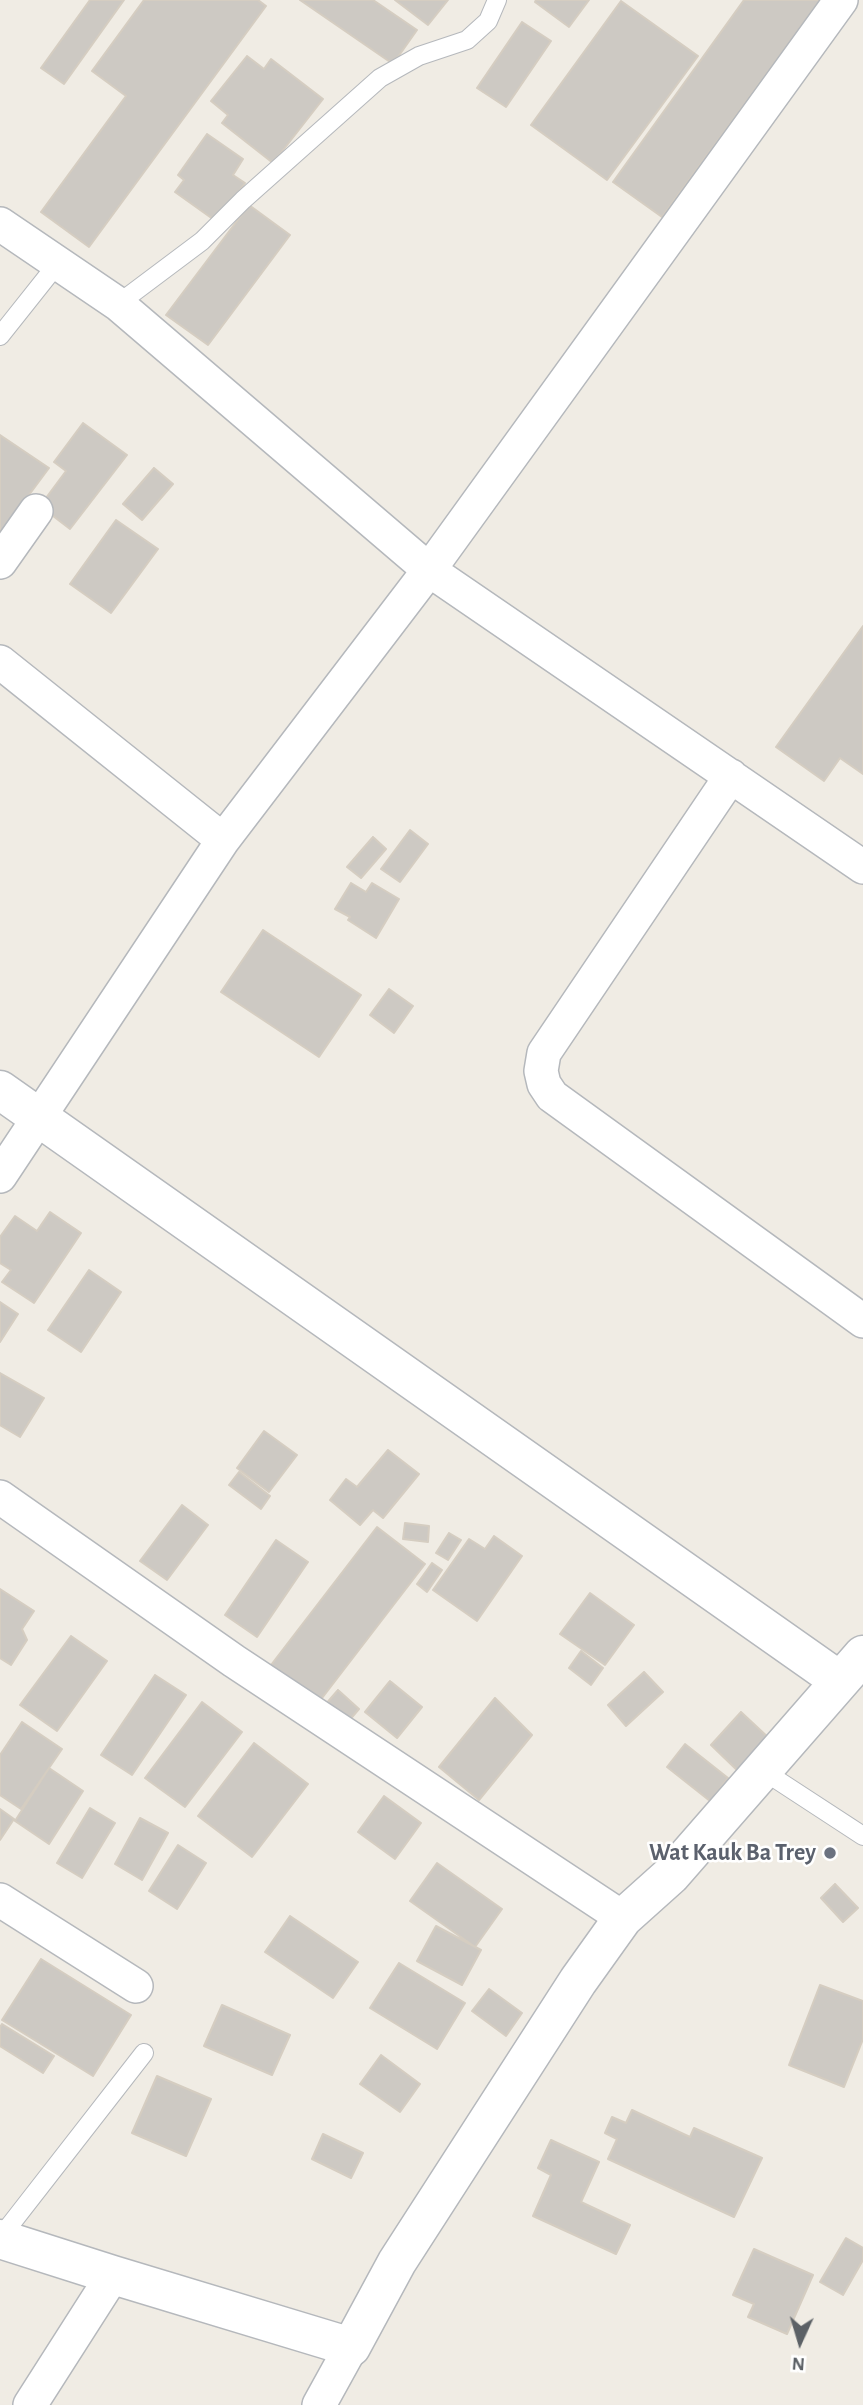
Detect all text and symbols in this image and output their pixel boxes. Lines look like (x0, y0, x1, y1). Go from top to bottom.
place label: Wat Kauk Ba Trey (649, 1839, 816, 1867)
marker: Wat Kauk Ba Trey (822, 1845, 838, 1861)
north arrow (765, 2307, 835, 2377)
text: N (791, 2354, 806, 2373)

